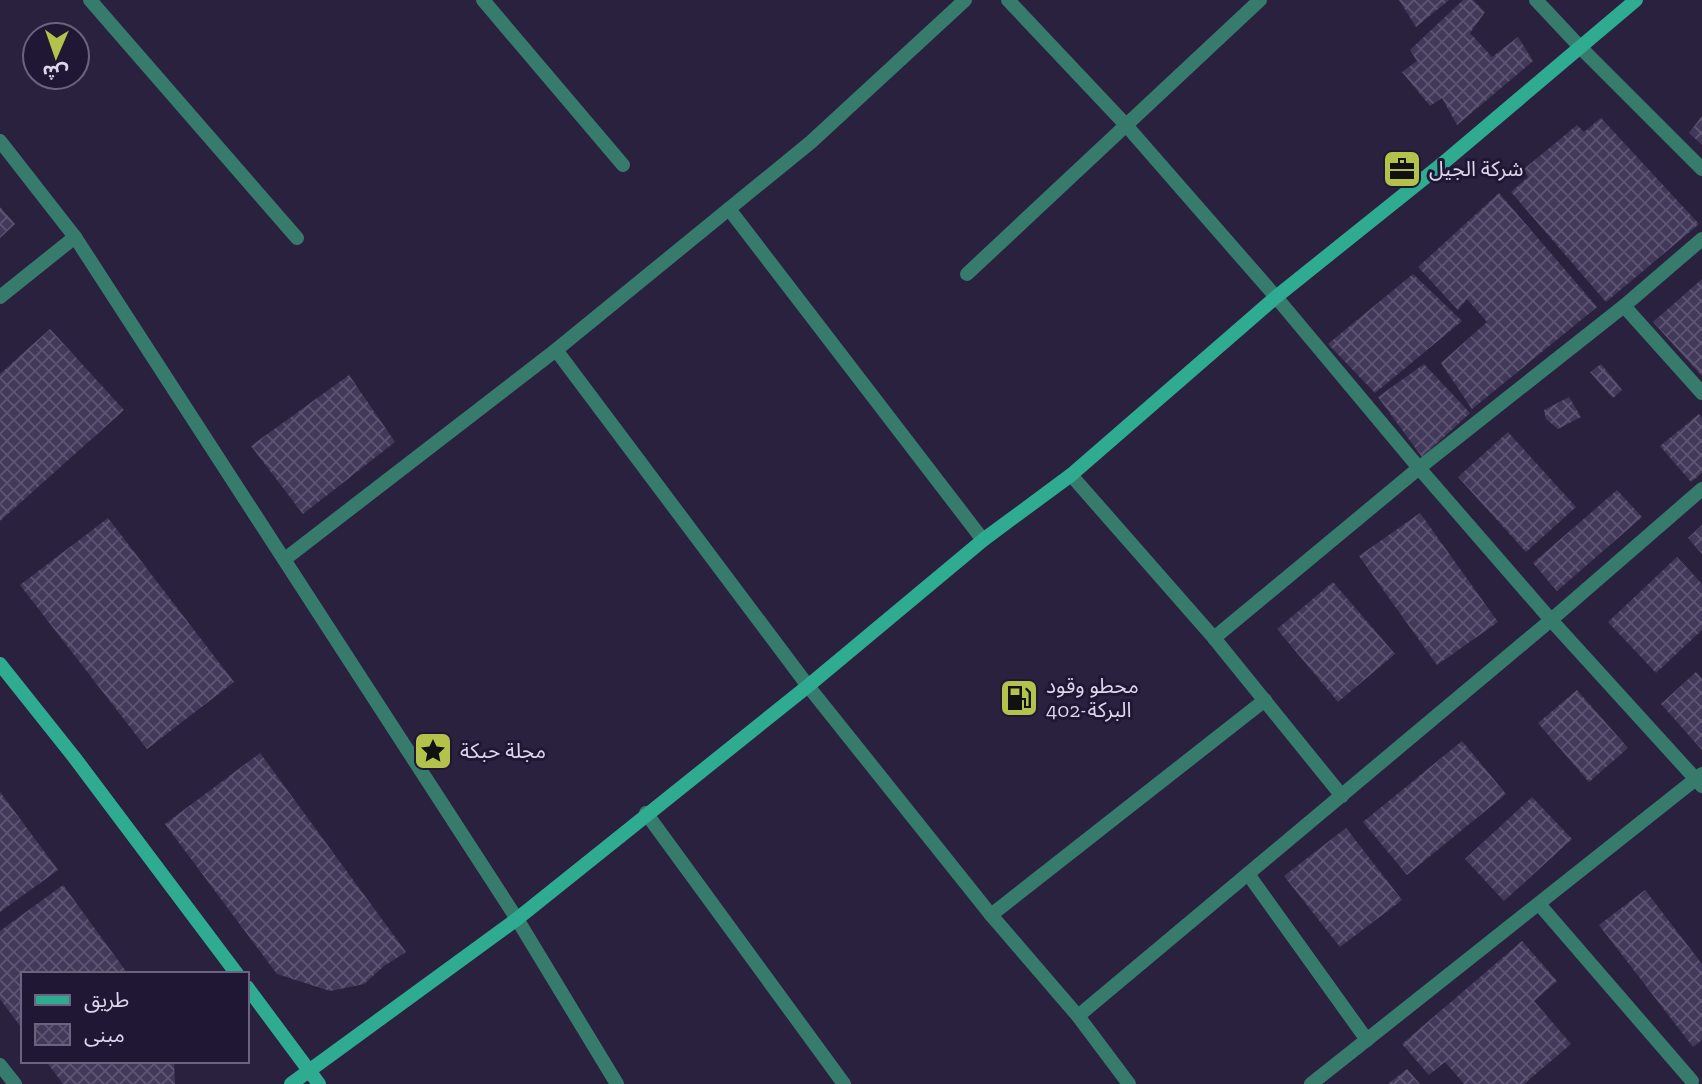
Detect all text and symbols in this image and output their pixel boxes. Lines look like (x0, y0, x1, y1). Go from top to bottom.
north arrow (21, 21, 91, 91)
text: ش (42, 61, 69, 84)
office icon: شركة الجيل (1381, 148, 1423, 190)
place label: شركة الجيل (1429, 156, 1524, 181)
place label: محطو وقود 402-البركة (1046, 673, 1139, 722)
fuel station icon: محطو وقود 402-البركة (998, 677, 1040, 719)
place icon: مجلة حبكة (412, 730, 454, 772)
place label: مجلة حبكة (460, 738, 546, 763)
legend (21, 972, 248, 1063)
text: طريق (84, 987, 129, 1013)
text: مبنى (84, 1022, 125, 1047)

